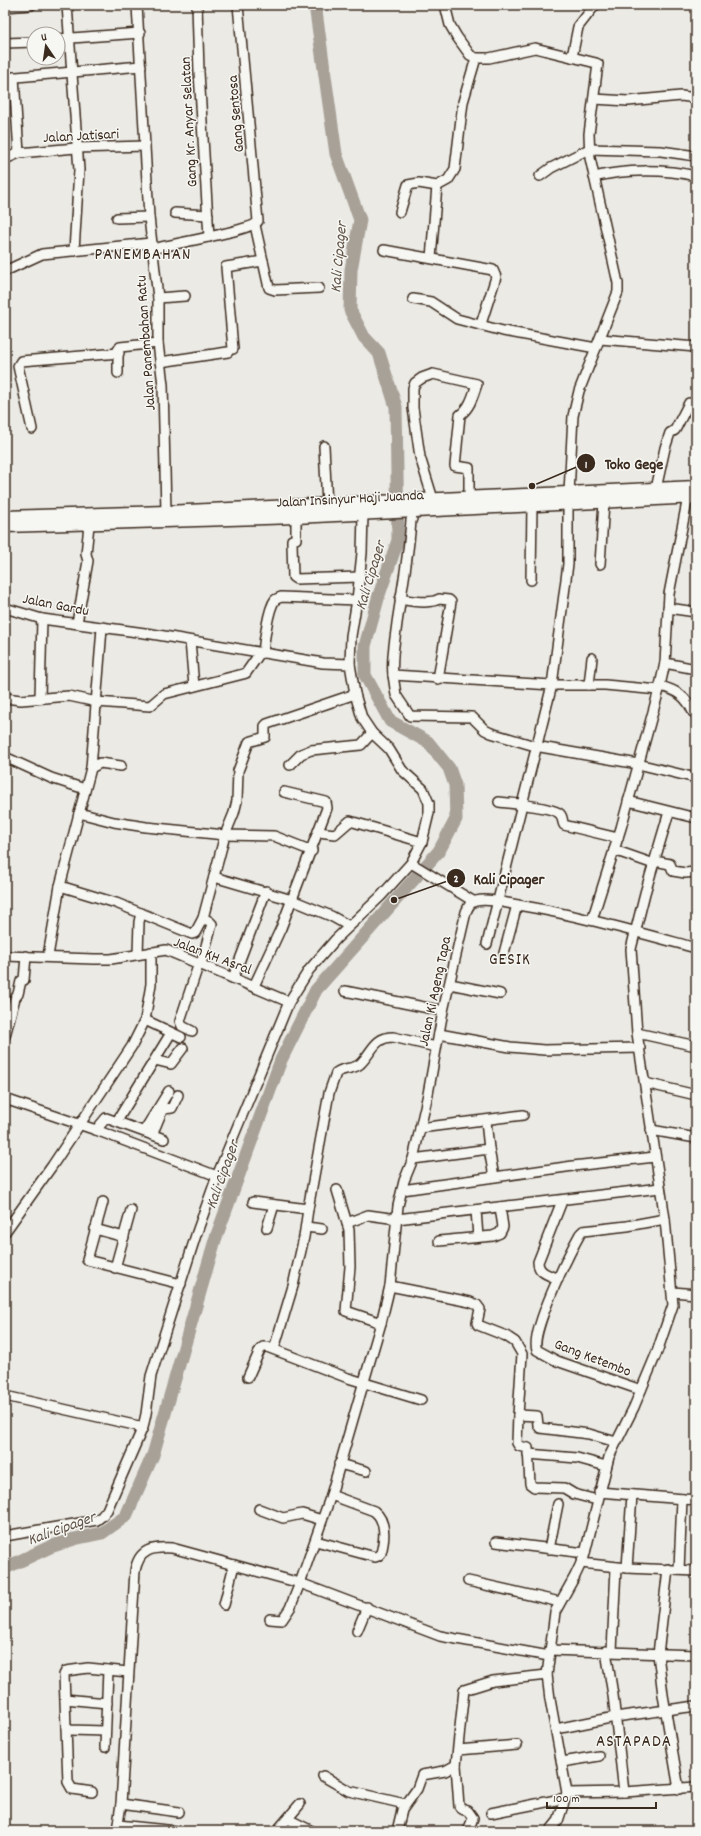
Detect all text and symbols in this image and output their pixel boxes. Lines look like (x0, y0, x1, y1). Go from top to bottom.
north arrow (26, 26, 66, 66)
text: U (40, 30, 49, 47)
street label: Gang Kr. Anyar Selatan (176, 56, 204, 188)
street label: Gang Sentosa (223, 73, 251, 153)
street label: Jalan Jatisari (43, 124, 120, 150)
water label: Kali Cipager (325, 219, 354, 294)
district label: PANEMBAHAN (95, 244, 191, 268)
street label: Jalan Panembahan Ratu (131, 275, 163, 411)
callout: Toko Gege (576, 449, 671, 477)
text: Toko Gege (605, 454, 663, 477)
text: 1 (585, 457, 588, 474)
street label: Jalan Insinyur Haji Juanda (276, 485, 425, 515)
water label: Kali Cipager (350, 536, 393, 613)
street label: Jalan Gardu (21, 589, 91, 623)
callout: Kali Cipager (446, 864, 553, 892)
text: Kali Cipager (474, 869, 546, 892)
text: 2 (453, 871, 459, 888)
street label: Jalan KH Asral (170, 932, 255, 982)
street label: Jalan Ki Ageng Tapa (414, 933, 459, 1048)
district label: GESIK (489, 949, 531, 973)
water label: Kali Cipager (200, 1136, 247, 1212)
street label: Gang Ketembo (551, 1334, 634, 1384)
water label: Kali Cipager (25, 1506, 101, 1552)
district label: ASTAPADA (596, 1731, 672, 1755)
scale bar (547, 1784, 656, 1810)
text: 100 m (553, 1791, 580, 1808)

